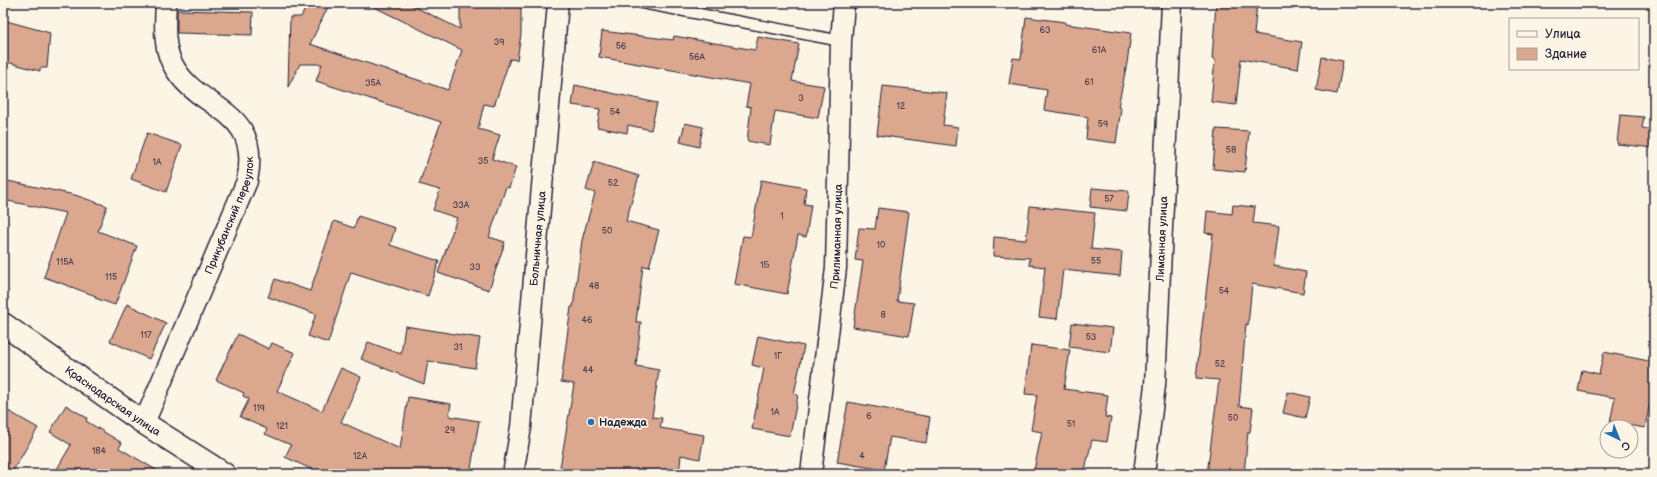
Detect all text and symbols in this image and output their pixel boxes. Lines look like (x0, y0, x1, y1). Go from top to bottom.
legend (1509, 18, 1639, 70)
house number: 63 (1039, 25, 1051, 36)
text: Улица (1545, 27, 1581, 42)
house number: 39 (494, 37, 504, 48)
house number: 56 (616, 41, 627, 52)
house number: 61А (1092, 45, 1107, 56)
text: Здание (1545, 47, 1587, 62)
house number: 56А (689, 52, 706, 63)
house number: 61 (1085, 77, 1093, 88)
house number: 35А (365, 78, 382, 89)
house number: 3 (798, 93, 804, 104)
house number: 12 (897, 101, 906, 112)
house number: 54 (610, 107, 621, 118)
house number: 59 (1098, 119, 1108, 130)
house number: 58 (1226, 145, 1236, 156)
street label: Прикубанский переулок (202, 156, 256, 276)
house number: 35 (478, 156, 488, 167)
house number: 1А (153, 157, 162, 168)
house number: 52 (608, 178, 619, 189)
street label: Прилиманная улица (827, 183, 844, 290)
street label: Больничная улица (527, 190, 548, 286)
house number: 57 (1104, 194, 1114, 205)
street label: Лиманная улица (1153, 195, 1170, 283)
house number: 33А (453, 200, 470, 211)
house number: 1 (780, 211, 784, 222)
house number: 50 (602, 226, 612, 237)
house number: 10 (877, 240, 885, 251)
house number: 55 (1091, 256, 1101, 267)
house number: 115А (56, 257, 74, 268)
house number: 1Б (760, 260, 771, 271)
house number: 33 (469, 262, 481, 273)
house number: 115 (105, 272, 117, 283)
house number: 48 (589, 281, 599, 292)
house number: 54 (1219, 286, 1230, 297)
house number: 8 (880, 310, 886, 321)
house number: 46 (582, 315, 593, 326)
house number: 117 (140, 330, 152, 341)
house number: 53 (1086, 332, 1097, 343)
house number: 31 (453, 342, 463, 353)
house number: 1Г (774, 351, 782, 362)
house number: 52 (1215, 359, 1226, 370)
street label: Краснодарская улица (62, 363, 163, 439)
house number: 44 (583, 365, 594, 376)
house number: 119 (253, 403, 265, 414)
house number: 1А (771, 407, 780, 418)
house number: 6 (866, 411, 872, 422)
house number: 50 (1228, 413, 1238, 424)
place label: Надежда (599, 416, 647, 429)
marker: Надежда (586, 417, 596, 427)
house number: 51 (1067, 419, 1075, 430)
north arrow (1599, 419, 1639, 459)
house number: 121 (276, 421, 288, 432)
house number: 29 (445, 425, 455, 436)
text: С (1618, 439, 1633, 454)
house number: 184 (92, 446, 107, 457)
house number: 12А (353, 451, 368, 462)
house number: 4 (859, 451, 865, 462)

